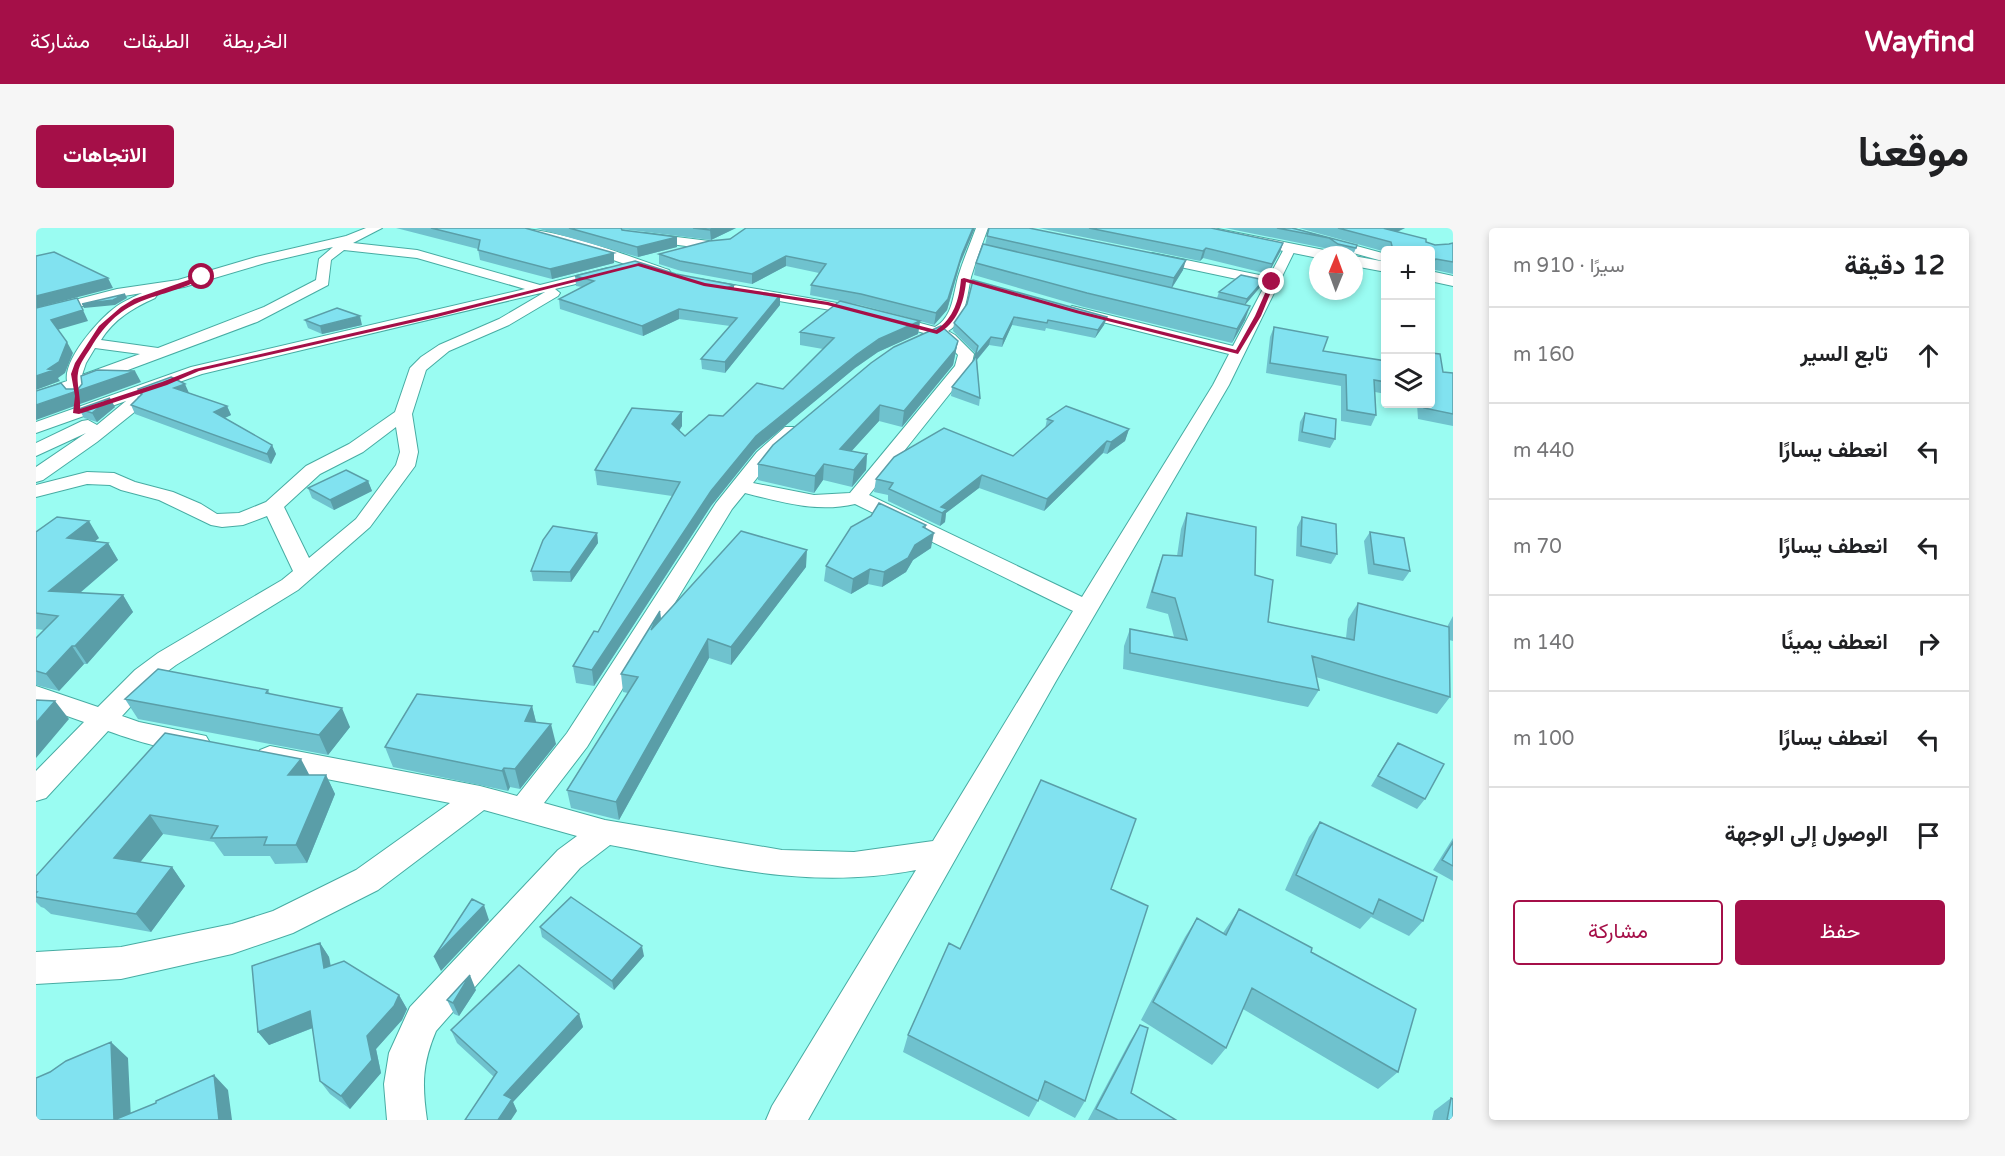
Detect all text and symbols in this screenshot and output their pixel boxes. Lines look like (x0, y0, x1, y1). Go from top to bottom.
text: Wayfind (1865, 25, 1975, 59)
text: مشاركة (30, 29, 90, 54)
text: الطبقات (123, 29, 190, 54)
text: الخريطة (223, 29, 288, 54)
button: الاتجاهات (36, 125, 174, 188)
text: موقعنا (1858, 127, 1969, 178)
north arrow (1309, 246, 1363, 300)
map controls (1381, 246, 1435, 408)
button: + (1381, 246, 1435, 300)
text: 12 دقيقة (1844, 250, 1945, 281)
text: سيرًا · 910 m (1513, 254, 1625, 278)
route start (188, 263, 214, 289)
route end (1258, 268, 1284, 294)
button: − (1381, 300, 1435, 354)
icon: ahead (1912, 339, 1945, 372)
text: تابع السير (1800, 341, 1888, 367)
text: 160 m (1513, 343, 1574, 367)
button: layers (1381, 354, 1435, 408)
icon: left (1912, 435, 1945, 468)
text: انعطف يسارًا (1778, 437, 1888, 463)
text: 440 m (1513, 439, 1574, 463)
icon: left (1912, 531, 1945, 564)
text: انعطف يسارًا (1778, 533, 1888, 559)
text: 70 m (1513, 535, 1562, 559)
icon: right (1912, 627, 1945, 660)
text: انعطف يمينًا (1781, 629, 1888, 655)
text: 140 m (1513, 631, 1574, 655)
icon: left (1912, 723, 1945, 756)
text: انعطف يسارًا (1778, 725, 1888, 751)
text: 100 m (1513, 727, 1574, 751)
icon: arrive (1912, 819, 1945, 852)
text: الوصول إلى الوجهة (1724, 821, 1888, 847)
button: مشاركة (1513, 900, 1723, 965)
button: حفظ (1735, 900, 1945, 965)

